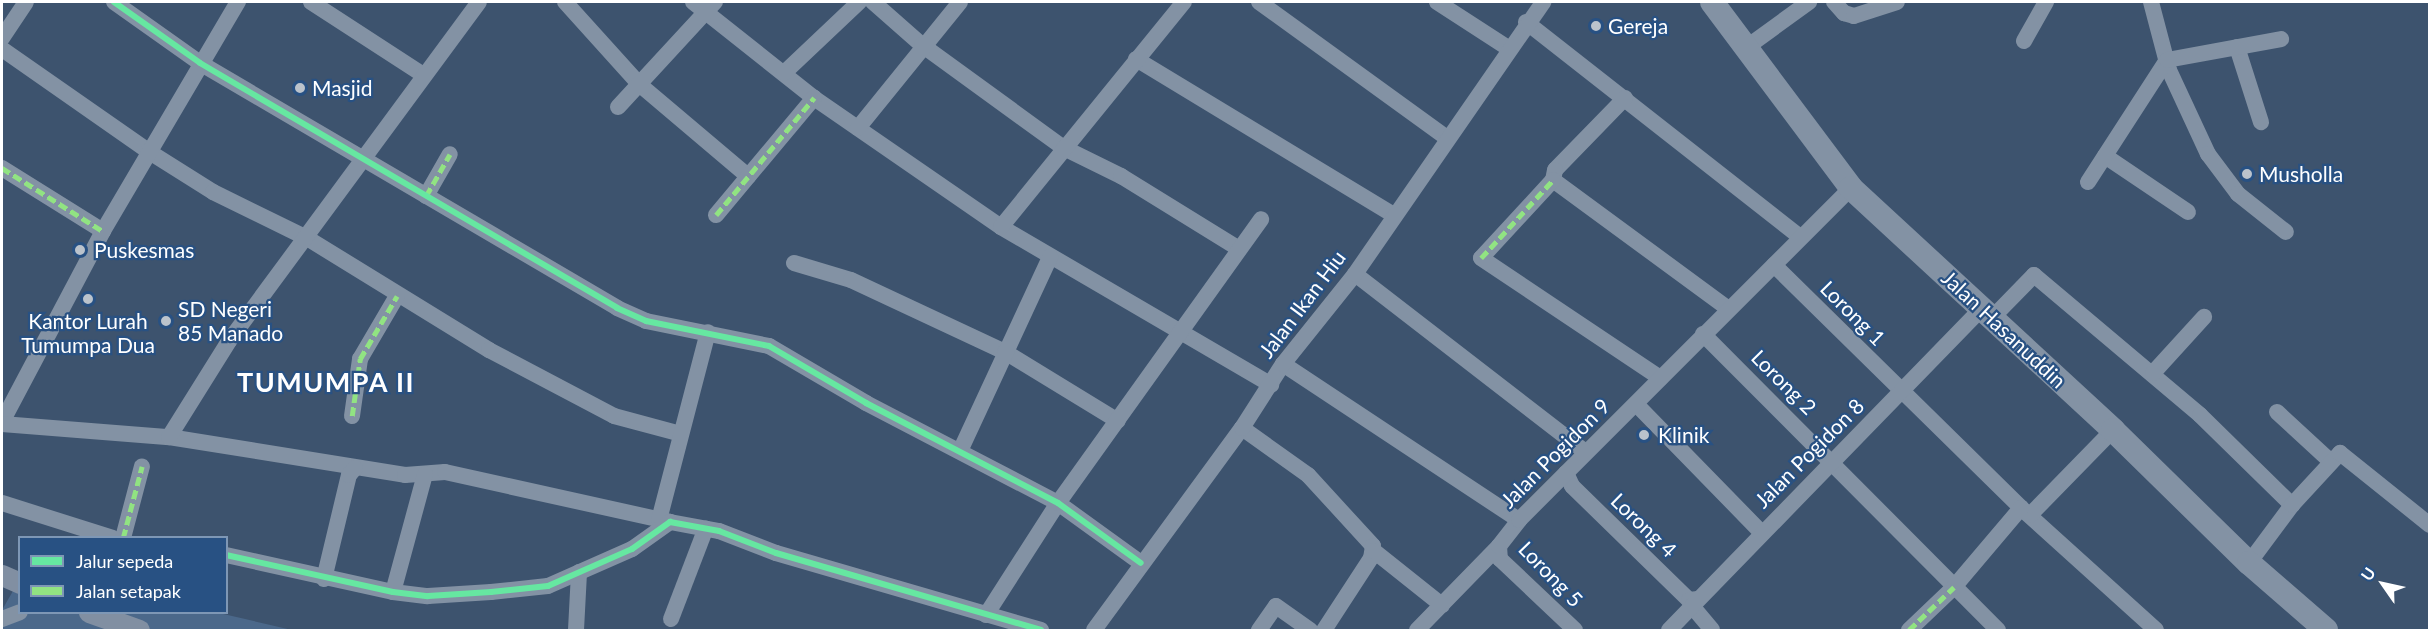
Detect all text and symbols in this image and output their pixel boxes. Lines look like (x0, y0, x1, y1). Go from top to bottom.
place label: Gereja (1608, 13, 1668, 39)
marker: Gereja (1589, 19, 1603, 33)
place label: Masjid (312, 75, 373, 101)
marker: Masjid (293, 81, 307, 95)
place label: Musholla (2259, 161, 2343, 187)
marker: Musholla (2240, 167, 2254, 181)
place label: Puskesmas (94, 237, 194, 263)
marker: Puskesmas (71, 241, 89, 259)
street label: Jalan Ikan Hiu (1253, 245, 1351, 363)
street label: Jalan Hasanuddin (1937, 265, 2071, 393)
street label: Lorong 1 (1815, 275, 1891, 351)
marker: Kantor Lurah Tumumpa Dua (81, 292, 95, 306)
place label: SD Negeri 85 Manado (178, 296, 283, 346)
place label: Kantor Lurah Tumumpa Dua (21, 308, 155, 358)
marker: SD Negeri 85 Manado (159, 314, 173, 328)
street label: Lorong 2 (1746, 344, 1822, 420)
district label: TUMUMPA II (237, 366, 415, 398)
street label: Jalan Pogidon 9 (1495, 393, 1615, 513)
street label: Jalan Pogidon 8 (1749, 393, 1869, 513)
place label: Klinik (1658, 422, 1709, 448)
marker: Klinik (1635, 426, 1653, 444)
street label: Lorong 4 (1606, 488, 1682, 562)
legend (18, 536, 228, 614)
street label: Lorong 5 (1514, 536, 1588, 612)
text: Jalur sepeda (76, 550, 173, 572)
north arrow (2353, 554, 2413, 614)
text: U (2356, 563, 2379, 584)
text: Jalan setapak (76, 580, 181, 602)

